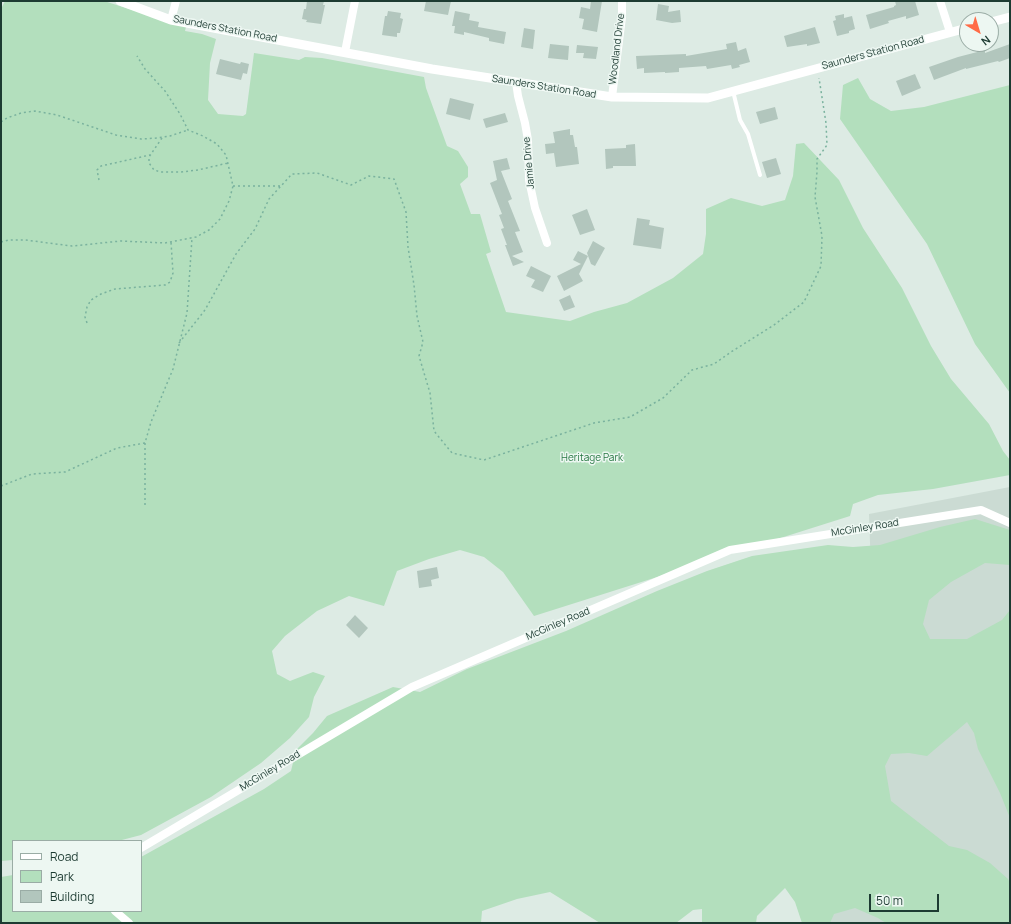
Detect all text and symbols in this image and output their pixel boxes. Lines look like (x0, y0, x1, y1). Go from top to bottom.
north arrow (959, 12, 999, 52)
street label: Saunders Station Road (172, 13, 278, 45)
street label: Woodland Drive (607, 13, 627, 85)
text: N (978, 33, 994, 49)
street label: Saunders Station Road (820, 34, 926, 72)
street label: Saunders Station Road (491, 73, 597, 101)
street label: Jamie Drive (521, 136, 537, 190)
park label: Heritage Park (561, 452, 623, 464)
street label: McGinley Road (830, 517, 900, 539)
street label: McGinley Road (524, 605, 592, 643)
street label: McGinley Road (238, 748, 302, 794)
legend (12, 840, 142, 912)
text: Road (50, 848, 78, 865)
text: Park (50, 868, 74, 885)
scale bar (871, 886, 941, 912)
text: Building (50, 888, 94, 905)
text: 50 m (876, 892, 903, 909)

